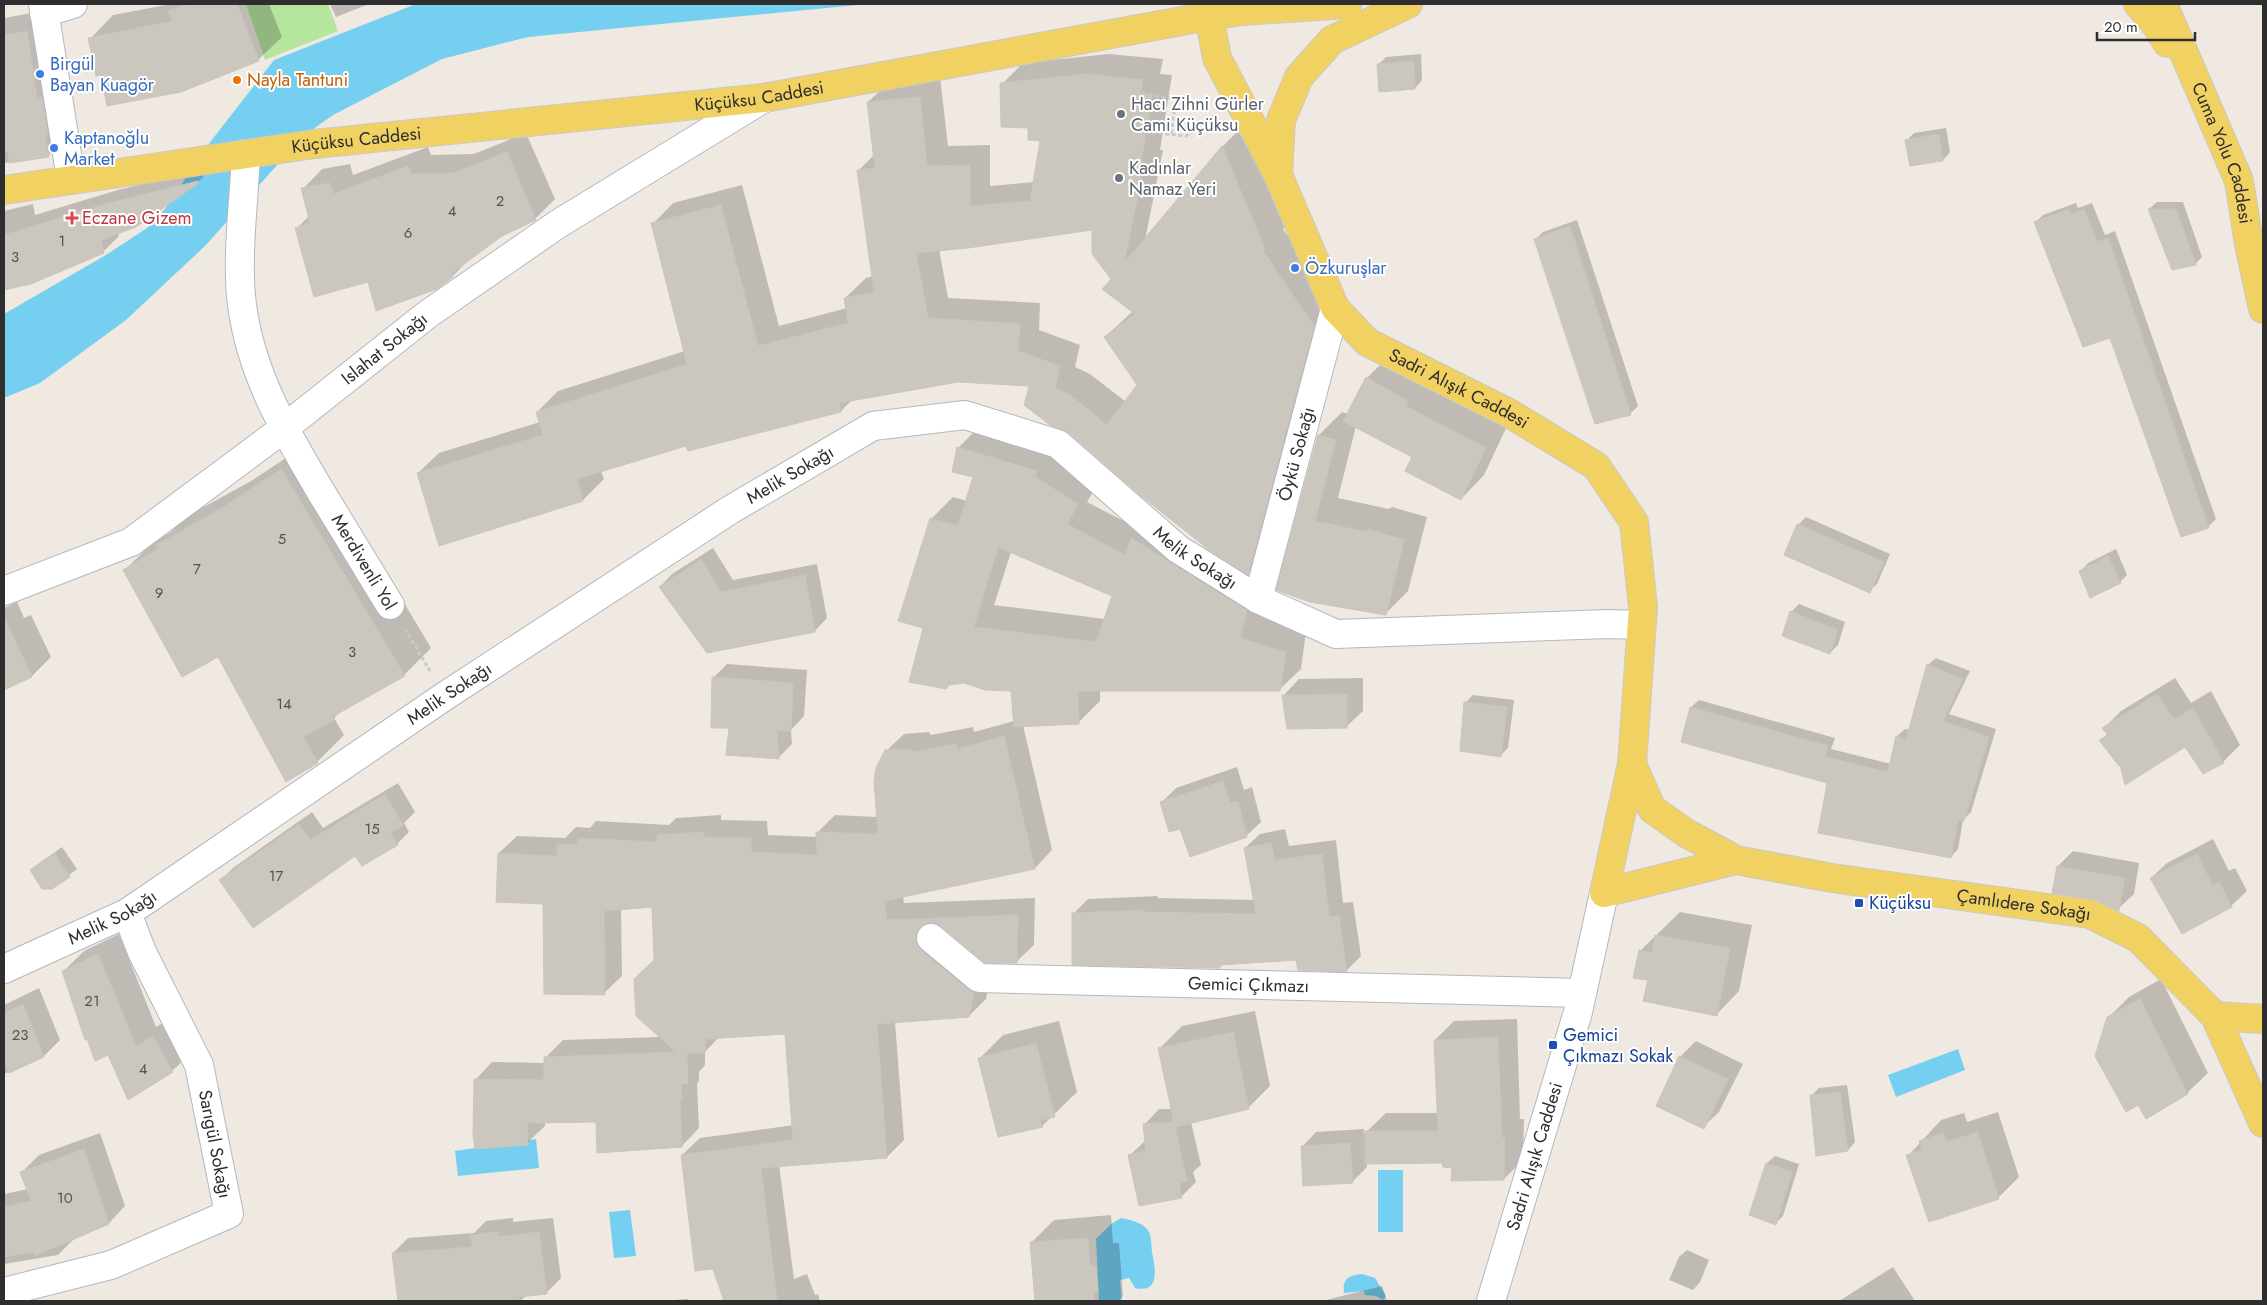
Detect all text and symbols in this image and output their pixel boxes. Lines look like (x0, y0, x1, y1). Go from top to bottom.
scale bar (2097, 10, 2194, 42)
text: 20 m (2104, 16, 2138, 38)
place label: Birgül Bayan Kuagör (50, 51, 155, 98)
place label: Nayla Tantuni (247, 67, 348, 93)
marker: Birgül Bayan Kuagör (34, 68, 46, 80)
marker: Nayla Tantuni (231, 74, 243, 86)
street label: Küçüksu Caddesi (693, 74, 826, 118)
street label: Cuma Yolu Caddesi (2185, 78, 2259, 226)
place label: Hacı Zihni Gürler Cami Küçüksu (1131, 91, 1265, 138)
marker: Hacı Zihni Gürler Cami Küçüksu (1115, 108, 1127, 120)
street label: Küçüksu Caddesi (290, 120, 423, 160)
place label: Kaptanoğlu Market (64, 125, 149, 172)
marker: Kaptanoğlu Market (48, 142, 60, 154)
place label: Kadınlar Namaz Yeri (1129, 155, 1216, 202)
marker: Kadınlar Namaz Yeri (1113, 172, 1125, 184)
house number: 2 (496, 190, 504, 212)
house number: 4 (448, 200, 457, 222)
place label: Eczane Gizem (82, 205, 192, 231)
marker: Eczane Gizem (66, 212, 78, 224)
house number: 6 (404, 222, 412, 244)
house number: 1 (59, 230, 65, 252)
house number: 3 (11, 246, 19, 268)
place label: Özkuruşlar (1305, 255, 1387, 281)
marker: Özkuruşlar (1289, 262, 1301, 274)
street label: Islahat Sokağı (336, 306, 433, 391)
street label: Sadri Alışık Caddesi (1384, 342, 1534, 435)
street label: Öykü Sokağı (1271, 404, 1321, 504)
street label: Melik Sokağı (741, 439, 838, 511)
street label: Merdivenli Yol (325, 509, 403, 615)
street label: Melik Sokağı (1147, 520, 1242, 596)
house number: 5 (278, 528, 286, 550)
house number: 7 (193, 558, 201, 580)
house number: 9 (155, 582, 163, 604)
house number: 3 (348, 641, 356, 663)
street label: Melik Sokağı (402, 656, 497, 731)
house number: 14 (276, 693, 292, 715)
house number: 15 (364, 818, 380, 840)
house number: 17 (269, 865, 283, 887)
street label: Melik Sokağı (64, 883, 162, 951)
street label: Çamlıdere Sokağı (1955, 883, 2093, 927)
place label: Küçüksu (1869, 890, 1931, 916)
marker: Küçüksu (1853, 897, 1865, 909)
street label: Gemici Çıkmazı (1187, 970, 1309, 999)
house number: 21 (84, 990, 100, 1012)
place label: Gemici Çıkmazı Sokak (1563, 1022, 1673, 1069)
house number: 23 (12, 1024, 28, 1046)
marker: Gemici Çıkmazı Sokak (1547, 1039, 1559, 1051)
house number: 4 (139, 1058, 148, 1080)
street label: Sadri Alışık Caddesi (1500, 1079, 1569, 1234)
street label: Sarıgül Sokağı (192, 1088, 238, 1200)
house number: 10 (57, 1187, 73, 1209)

